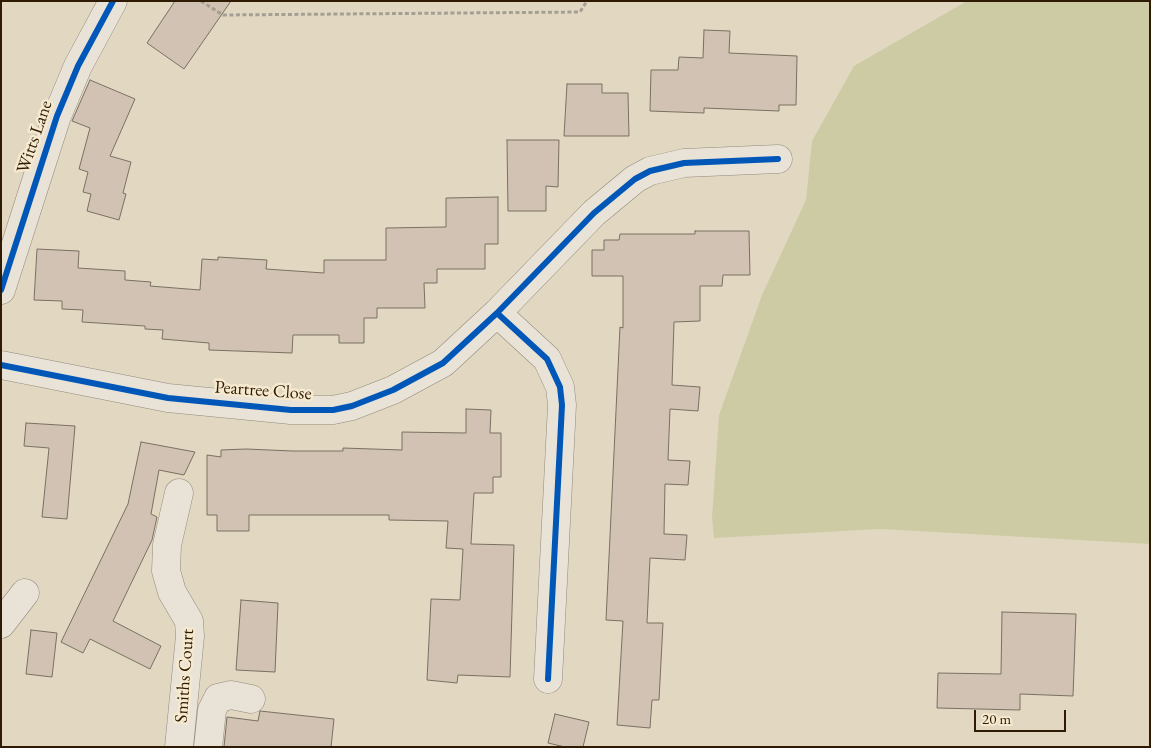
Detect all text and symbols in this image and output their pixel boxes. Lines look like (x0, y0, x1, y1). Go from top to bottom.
street label: Witts Lane (13, 98, 57, 176)
street label: Peartree Close (214, 377, 312, 405)
street label: Smiths Court (171, 628, 199, 724)
scale bar (976, 700, 1068, 732)
text: 20 m (982, 709, 1011, 728)

